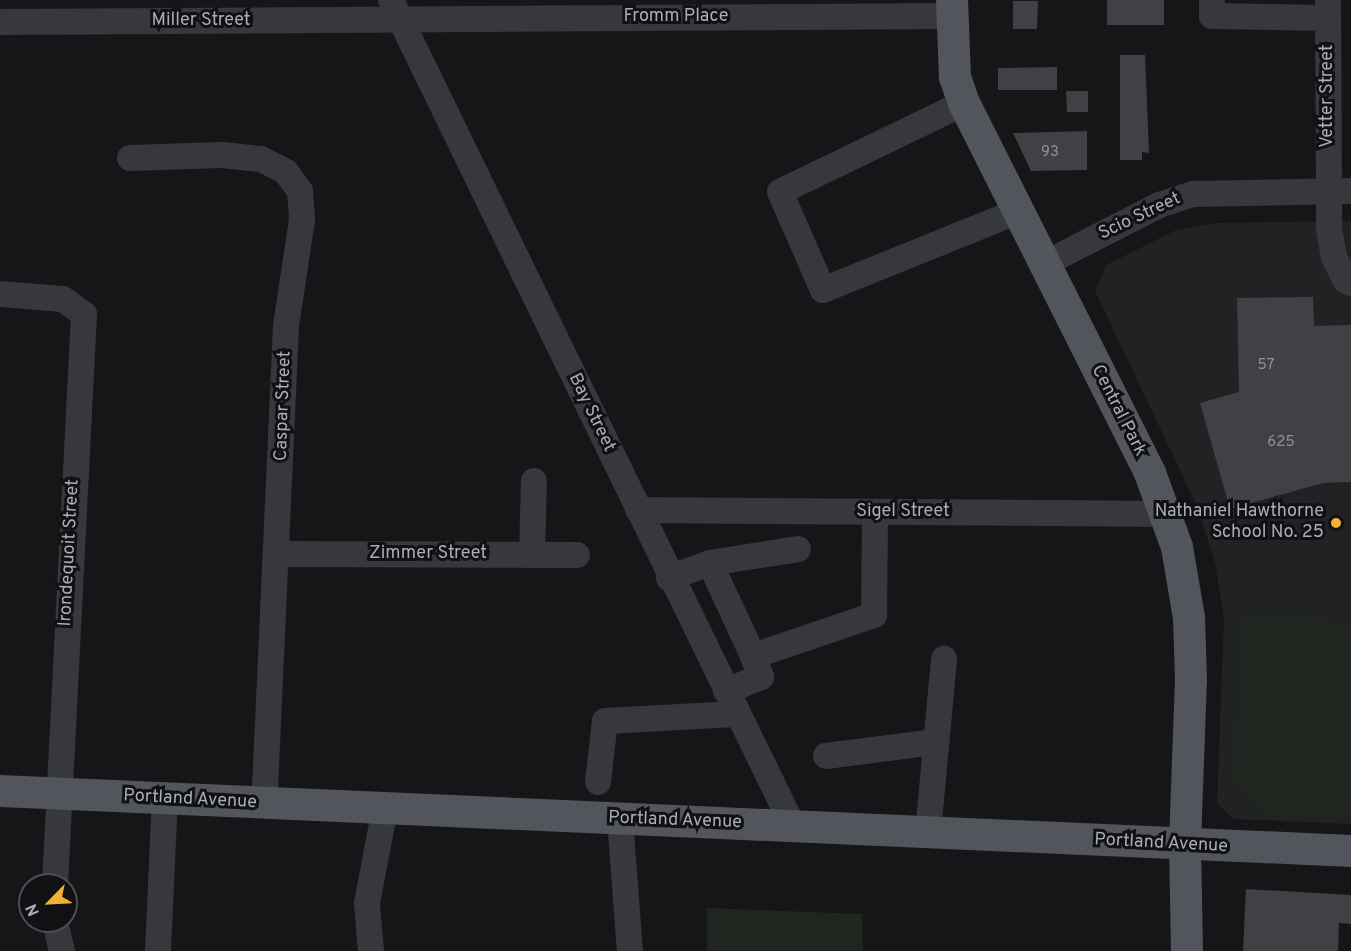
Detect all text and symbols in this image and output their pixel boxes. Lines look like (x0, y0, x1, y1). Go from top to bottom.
street label: Fromm Place (624, 6, 728, 28)
street label: Miller Street (151, 10, 251, 32)
street label: Vetter Street (1317, 44, 1339, 148)
house number: 93 (1041, 144, 1059, 162)
street label: Scio Street (1096, 189, 1184, 245)
street label: Caspar Street (271, 350, 297, 462)
house number: 57 (1258, 357, 1274, 375)
street label: Central Park (1086, 362, 1150, 460)
street label: Bay Street (563, 370, 619, 456)
house number: 625 (1267, 434, 1295, 452)
street label: Irondequoit Street (55, 479, 85, 627)
street label: Sigel Street (856, 501, 950, 523)
place label: Nathaniel Hawthorne School No. 25 (1155, 502, 1324, 544)
marker: Nathaniel Hawthorne School No. 25 (1329, 516, 1343, 530)
street label: Zimmer Street (369, 543, 487, 565)
street label: Portland Avenue (122, 786, 258, 814)
street label: Portland Avenue (607, 808, 743, 834)
street label: Portland Avenue (1093, 830, 1229, 858)
north arrow (18, 873, 78, 933)
text: N (22, 900, 45, 919)

